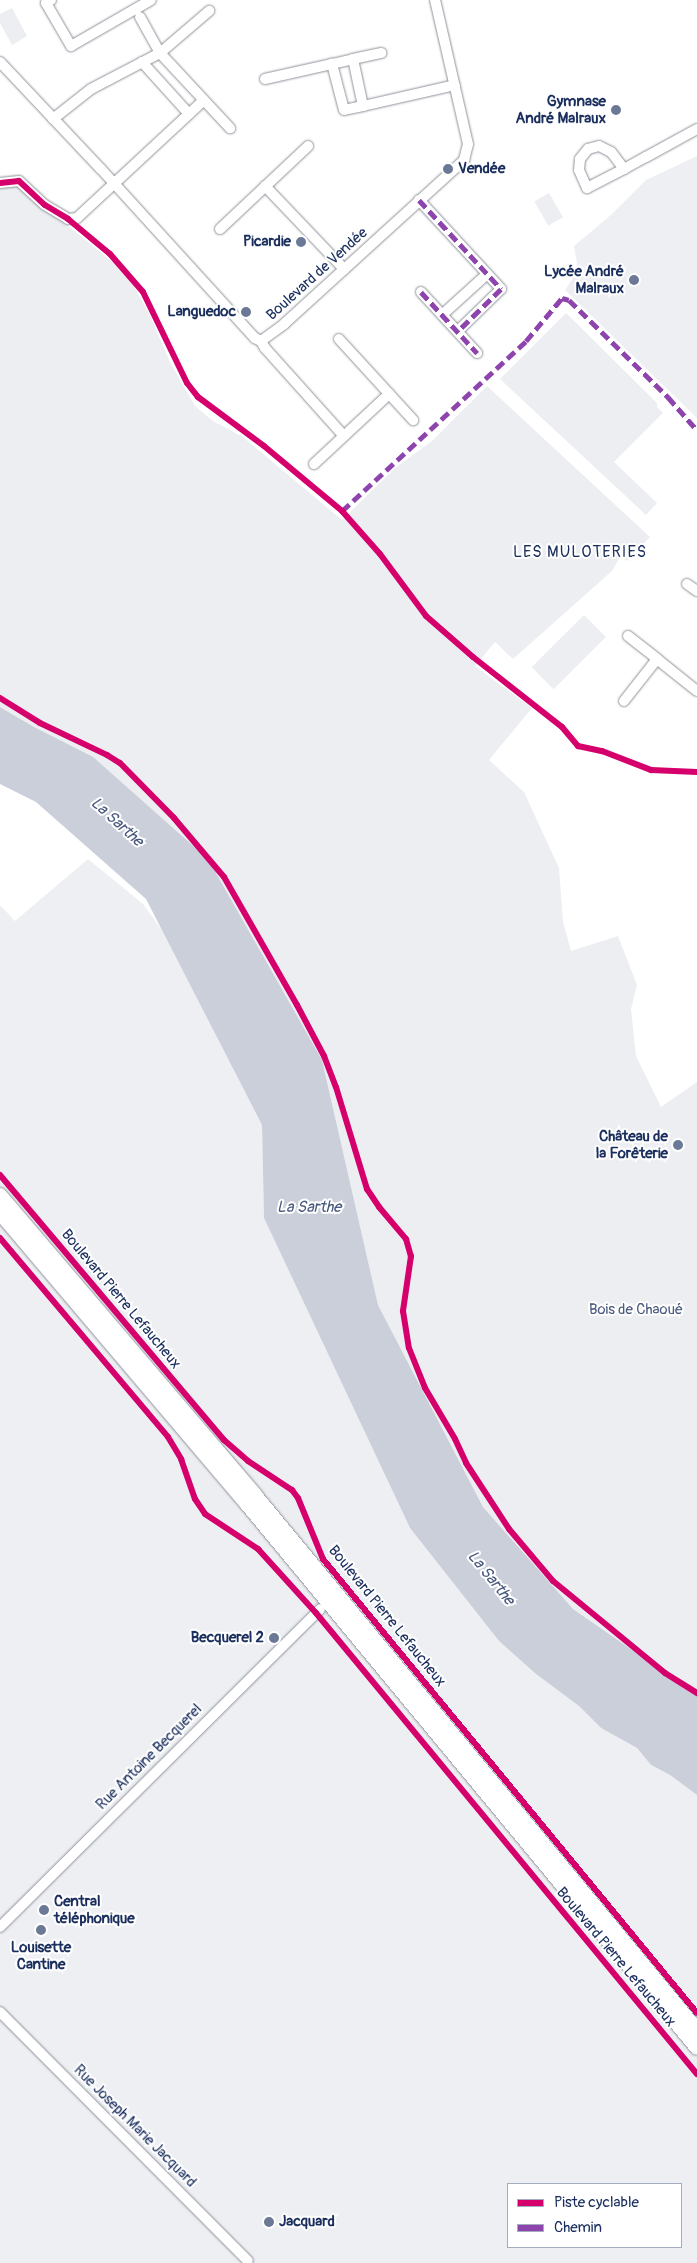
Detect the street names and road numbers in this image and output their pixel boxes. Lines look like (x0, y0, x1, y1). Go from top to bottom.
street label: Boulevard de Vendée (263, 224, 371, 324)
street label: Boulevard Pierre Lefaucheux (57, 1226, 185, 1372)
street label: Boulevard Pierre Lefaucheux (324, 1542, 450, 1690)
street label: Rue Antoine Becquerel (92, 1700, 206, 1814)
street label: Boulevard Pierre Lefaucheux (552, 1884, 680, 2030)
street label: Rue Joseph Marie Jacquard (70, 2061, 200, 2191)

